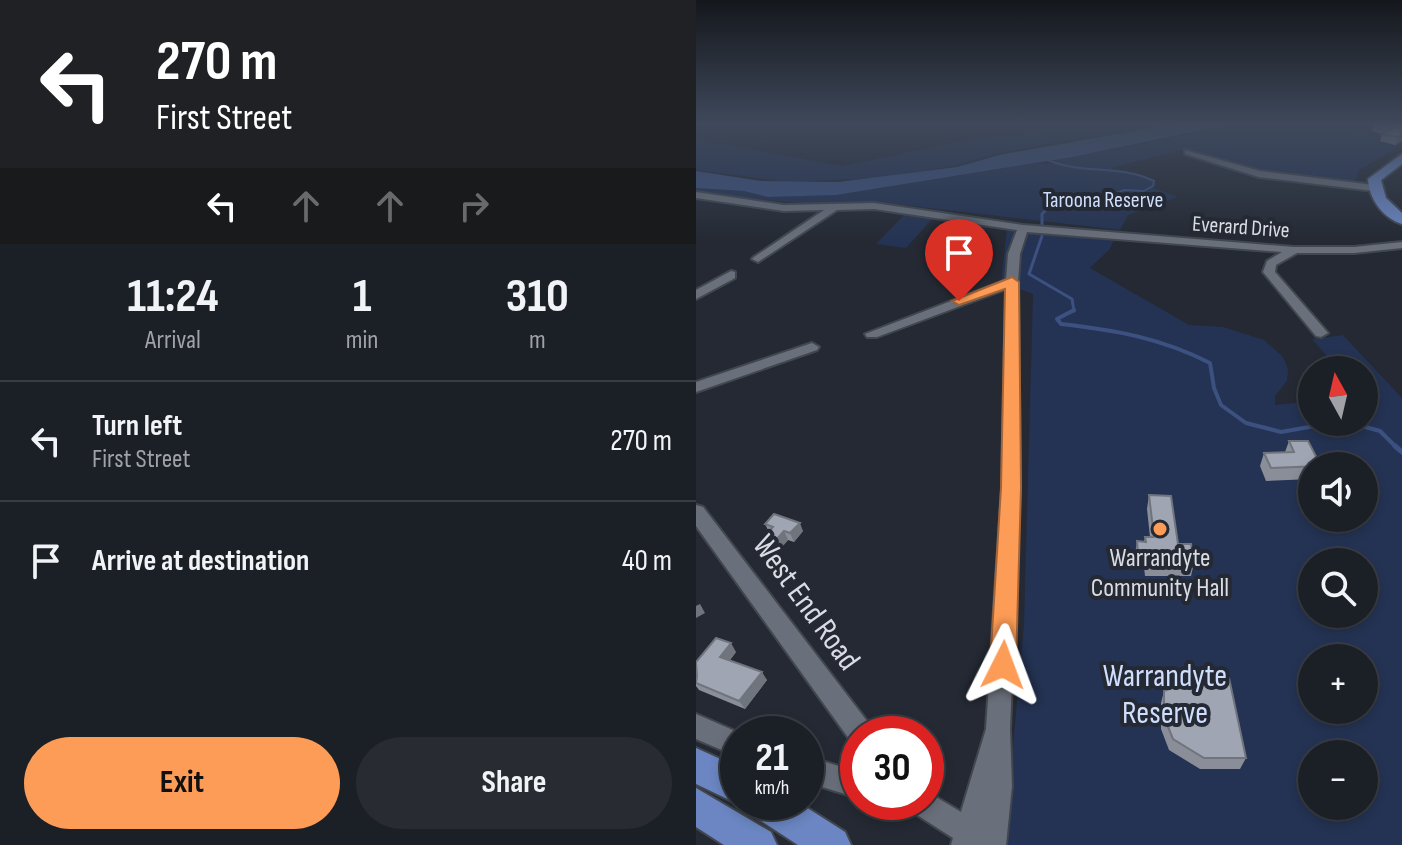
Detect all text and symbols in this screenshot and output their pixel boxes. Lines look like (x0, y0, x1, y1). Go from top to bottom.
text: 270 m (156, 29, 277, 96)
icon: left (24, 32, 128, 136)
text: First Street (156, 97, 292, 140)
icon: left (200, 184, 244, 228)
icon: ahead (284, 184, 328, 228)
icon: ahead (368, 184, 412, 228)
icon: right (452, 184, 496, 228)
park label: Taroona Reserve (1043, 187, 1163, 214)
street label: Everard Drive (1191, 211, 1291, 244)
pin (925, 219, 993, 301)
icon: arrive (937, 231, 981, 275)
text: 11:24 (127, 268, 219, 325)
text: 1 (353, 268, 372, 325)
text: 310 (506, 268, 569, 325)
text: Arrival (145, 325, 201, 356)
text: min (346, 325, 378, 356)
text: m (529, 325, 546, 356)
north arrow (1298, 356, 1378, 436)
map controls (1298, 356, 1378, 820)
text: Turn left (92, 408, 182, 444)
icon: left (24, 419, 68, 463)
text: 270 m (610, 423, 672, 459)
text: First Street (92, 444, 190, 475)
button: sound (1298, 452, 1378, 532)
marker: Warrandyte Community Hall (1151, 520, 1169, 538)
street label: West End Road (744, 527, 868, 678)
icon: arrive (24, 539, 68, 583)
text: Arrive at destination (92, 543, 309, 579)
text: 40 m (622, 543, 672, 579)
place label: Warrandyte Community Hall (1091, 543, 1229, 604)
button: search (1298, 548, 1378, 628)
position arrow (961, 623, 1045, 707)
button: + (1298, 644, 1378, 724)
park label: Warrandyte Reserve (1103, 657, 1227, 733)
speed limit sign: 30 (840, 716, 944, 820)
text: 21 (755, 734, 789, 782)
button: Exit (24, 737, 340, 829)
button: Share (356, 737, 672, 829)
button: − (1298, 740, 1378, 820)
text: km/h (755, 776, 789, 800)

